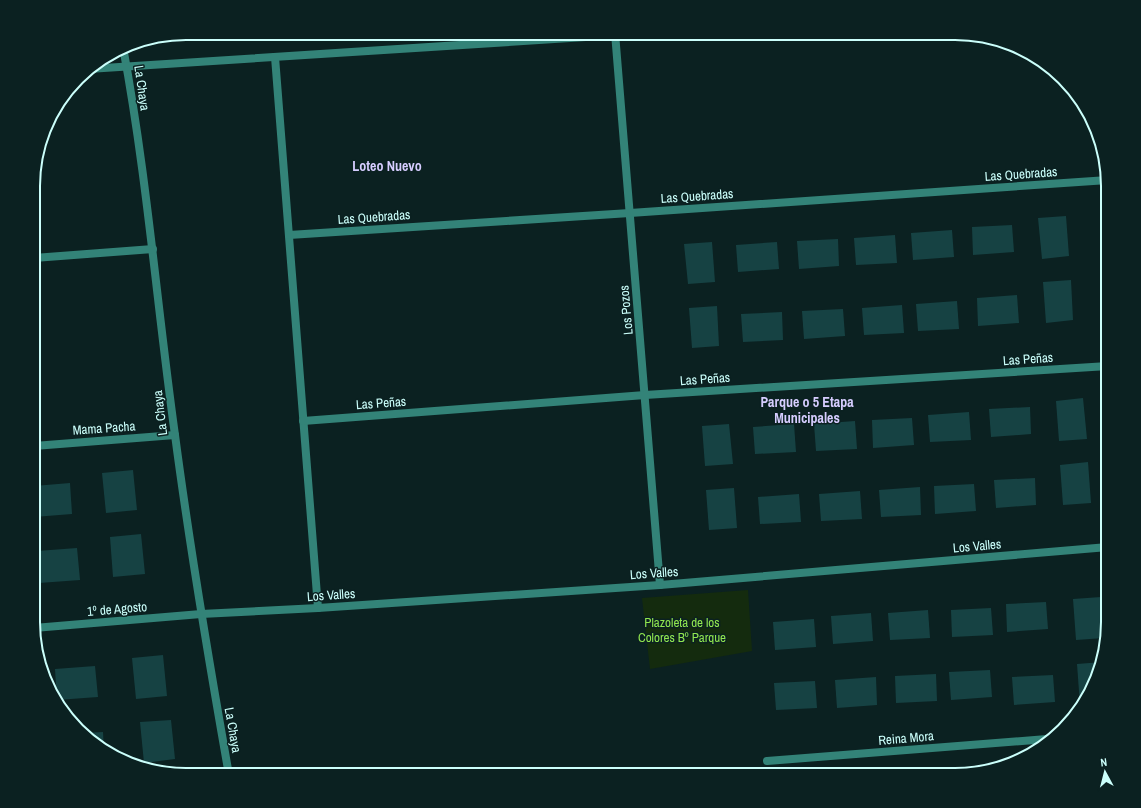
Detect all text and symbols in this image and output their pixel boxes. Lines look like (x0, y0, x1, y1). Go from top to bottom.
street label: La Chaya (130, 64, 154, 112)
district label: Loteo Nuevo (352, 157, 422, 175)
street label: Las Quebradas (984, 163, 1058, 185)
street label: Las Quebradas (660, 185, 734, 207)
street label: Las Quebradas (337, 206, 411, 228)
street label: Los Pozos (615, 284, 637, 336)
street label: Las Peñas (1002, 349, 1054, 369)
street label: Las Peñas (679, 369, 731, 389)
street label: La Chaya (149, 389, 171, 437)
street label: Las Peñas (355, 393, 407, 413)
district label: Parque o 5 Etapa Municipales (760, 393, 854, 427)
street label: Mama Pacha (72, 417, 136, 439)
street label: Los Valles (952, 535, 1002, 557)
street label: Los Valles (629, 563, 679, 583)
street label: Los Valles (306, 585, 356, 605)
street label: 1º de Agosto (86, 598, 148, 620)
park label: Plazoleta de los Colores Bº Parque (638, 614, 726, 646)
street label: La Chaya (221, 706, 245, 754)
street label: Reina Mora (878, 727, 935, 749)
north arrow (1085, 752, 1125, 792)
text: N (1100, 755, 1108, 769)

